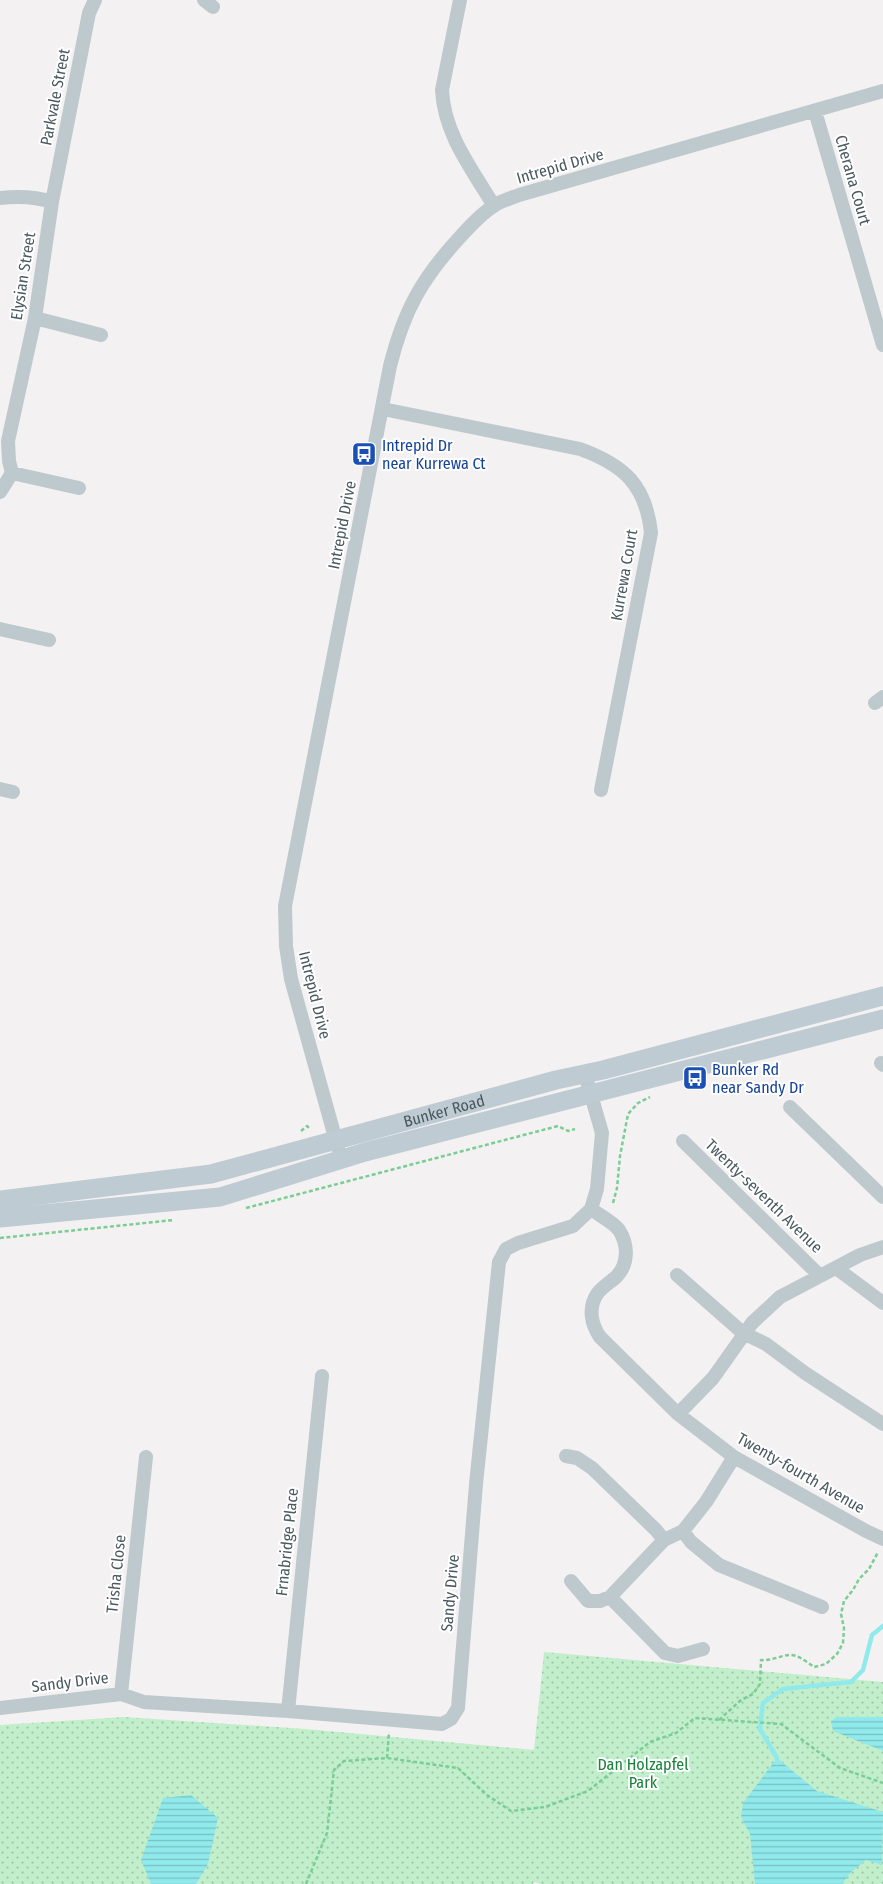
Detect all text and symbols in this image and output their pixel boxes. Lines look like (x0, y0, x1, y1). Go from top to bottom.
street label: Parkvale Street (36, 46, 74, 147)
street label: Cherana Court (831, 133, 875, 228)
street label: Intrepid Drive (514, 144, 606, 187)
street label: Elysian Street (7, 230, 39, 321)
place label: Intrepid Dr near Kurrewa Ct (382, 436, 486, 473)
bus stop icon: Intrepid Dr near Kurrewa Ct (351, 441, 377, 467)
street label: Intrepid Drive (324, 479, 360, 571)
street label: Kurrewa Court (607, 527, 642, 622)
street label: Intrepid Drive (295, 949, 335, 1041)
place label: Bunker Rd near Sandy Dr (712, 1060, 804, 1097)
bus stop icon: Bunker Rd near Sandy Dr (682, 1065, 708, 1091)
street label: Bunker Road (401, 1090, 487, 1131)
street label: Twenty-seventh Avenue (702, 1135, 827, 1257)
street label: Twenty-fourth Avenue (734, 1429, 868, 1517)
street label: Frnabridge Place (272, 1487, 302, 1597)
street label: Trisha Close (102, 1534, 130, 1614)
street label: Sandy Drive (437, 1553, 463, 1632)
street label: Sandy Drive (30, 1668, 110, 1696)
park label: Dan Holzapfel Park (597, 1755, 689, 1792)

